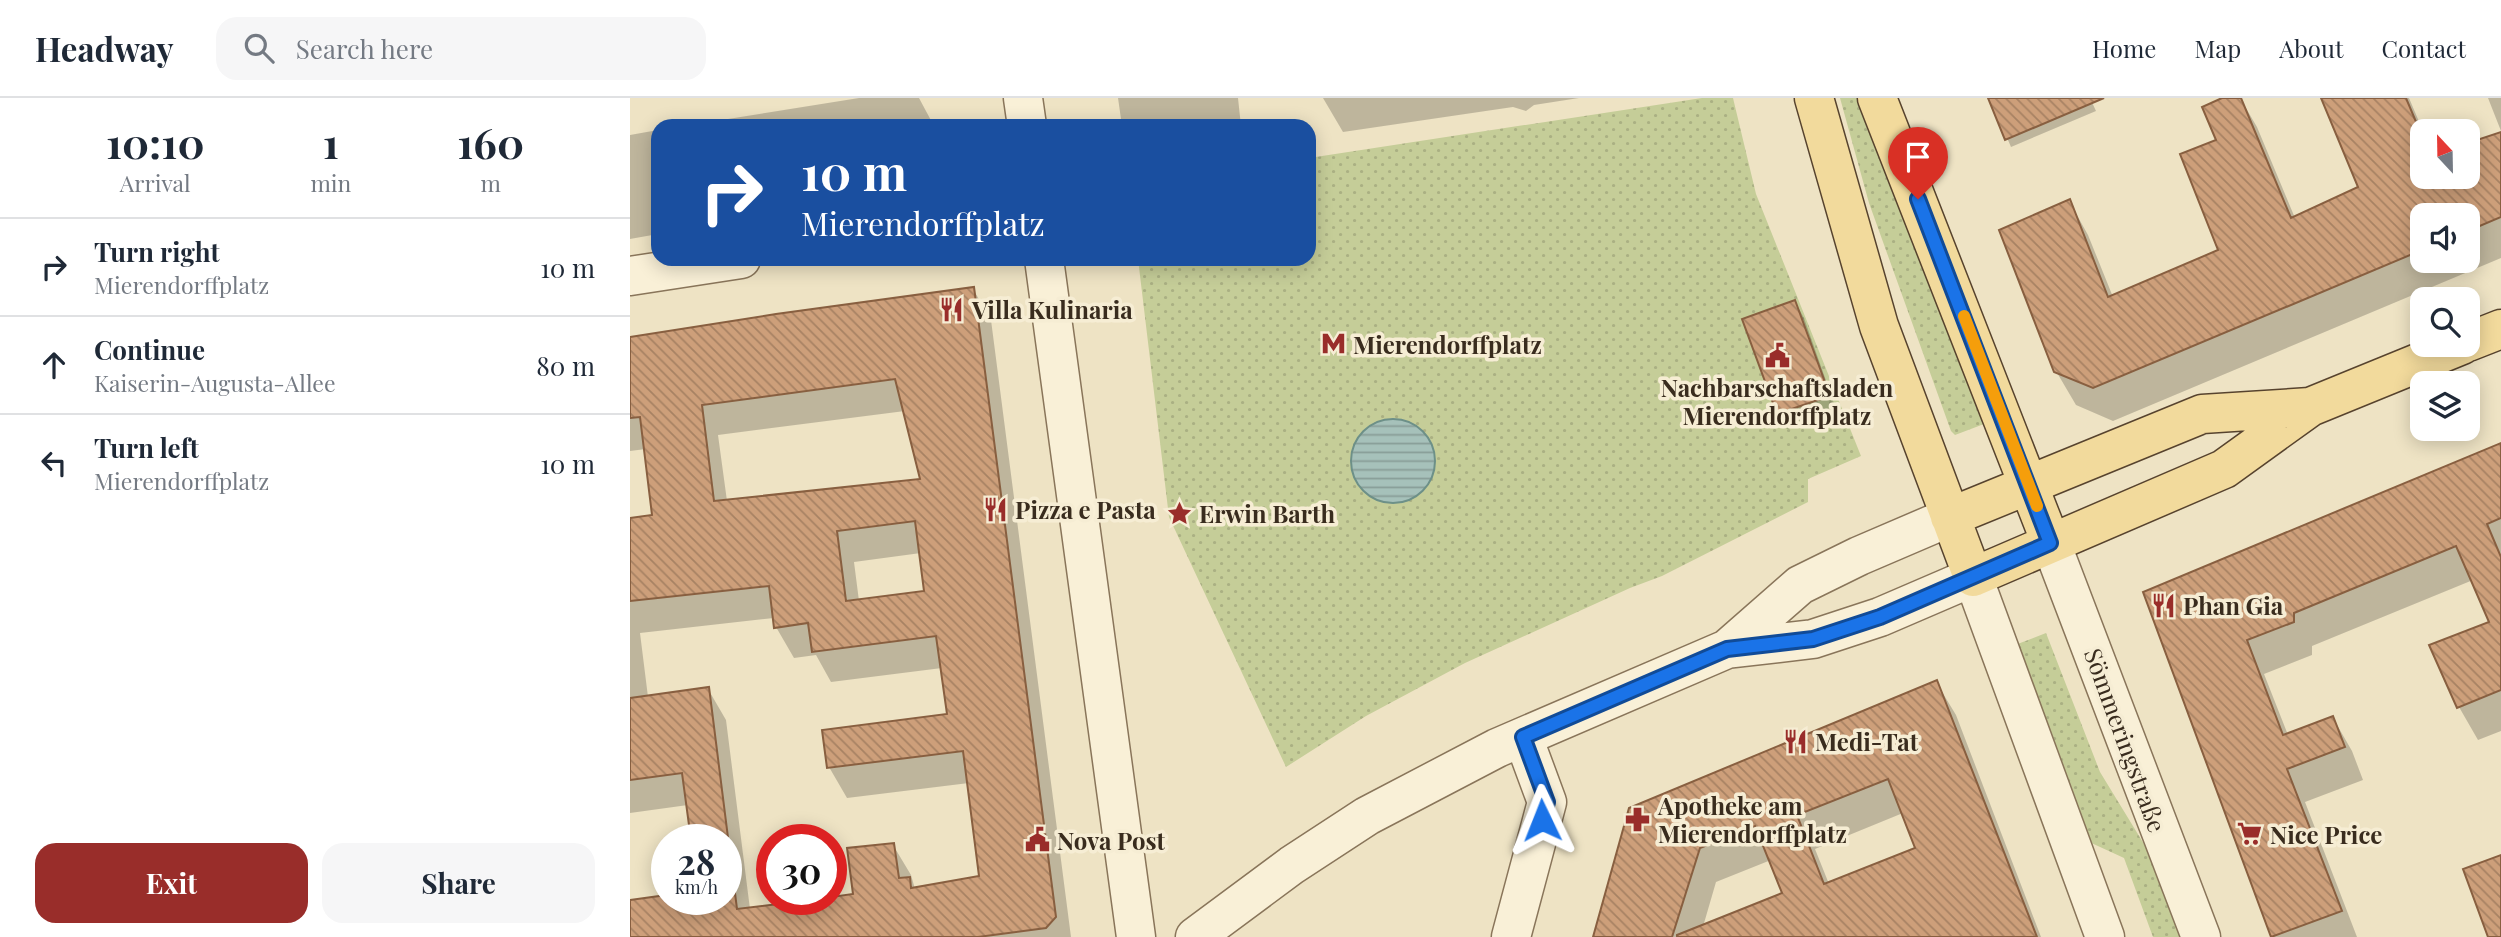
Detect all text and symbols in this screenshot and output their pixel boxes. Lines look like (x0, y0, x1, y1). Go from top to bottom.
search box (216, 17, 706, 80)
text: Headway (35, 26, 174, 70)
icon: search (240, 29, 278, 67)
text: Search here (296, 31, 433, 66)
text: Home (2092, 32, 2156, 64)
text: Map (2194, 32, 2241, 64)
text: About (2279, 32, 2343, 64)
text: Contact (2381, 32, 2466, 64)
text: 10:10 (106, 114, 204, 170)
text: 1 (323, 114, 339, 170)
text: 160 (457, 114, 524, 170)
north arrow (2410, 119, 2480, 189)
map controls (2410, 119, 2480, 441)
pin (1888, 127, 1948, 199)
text: 10 m (801, 138, 907, 203)
icon: arrive (1899, 138, 1937, 176)
icon: right (686, 147, 777, 238)
text: Arrival (120, 167, 191, 198)
text: min (310, 167, 351, 198)
text: m (480, 167, 501, 198)
text: Mierendorffplatz (801, 201, 1045, 244)
button: sound (2410, 203, 2480, 273)
text: Turn right (94, 234, 220, 269)
icon: right (35, 248, 73, 286)
text: 10 m (540, 250, 595, 285)
text: Mierendorffplatz (94, 269, 269, 300)
button: search (2410, 287, 2480, 357)
place label: Villa Kulinaria (971, 293, 1133, 325)
restaurant icon: Villa Kulinaria (938, 295, 966, 323)
place label: Mierendorffplatz (1353, 328, 1542, 360)
metro station icon: Mierendorffplatz (1319, 330, 1347, 358)
text: Continue (94, 332, 205, 367)
public building icon: Nachbarschaftsladen Mierendorffplatz (1763, 342, 1791, 370)
icon: ahead (35, 346, 73, 384)
text: 80 m (536, 348, 595, 383)
text: Kaiserin-Augusta-Allee (94, 367, 336, 398)
place label: Nachbarschaftsladen Mierendorffplatz (1661, 371, 1893, 431)
button: layers (2410, 371, 2480, 441)
text: Turn left (94, 430, 199, 465)
icon: left (35, 444, 73, 482)
text: 10 m (540, 446, 595, 481)
text: Mierendorffplatz (94, 465, 269, 496)
place label: Pizza e Pasta (1015, 493, 1156, 525)
restaurant icon: Pizza e Pasta (981, 495, 1009, 523)
place label: Erwin Barth (1199, 497, 1335, 529)
place icon: Erwin Barth (1165, 499, 1193, 527)
place label: Phan Gia (2183, 589, 2284, 621)
restaurant icon: Phan Gia (2149, 591, 2177, 619)
street label: Sömmeringstraße (2078, 644, 2174, 836)
place label: Medi-Tat (1815, 725, 1919, 757)
restaurant icon: Medi-Tat (1781, 727, 1809, 755)
position arrow (1505, 783, 1579, 857)
place label: Apotheke am Mierendorffplatz (1657, 789, 1847, 849)
pharmacy icon: Apotheke am Mierendorffplatz (1624, 805, 1652, 833)
place label: Nice Price (2270, 818, 2382, 850)
supermarket icon: Nice Price (2236, 820, 2264, 848)
speed limit sign: 30 (756, 824, 847, 915)
place label: Nova Post (1057, 824, 1166, 856)
public building icon: Nova Post (1023, 826, 1051, 854)
text: 28 (678, 837, 715, 884)
button: Exit (35, 843, 308, 923)
button: Share (322, 843, 595, 923)
text: km/h (675, 875, 718, 899)

